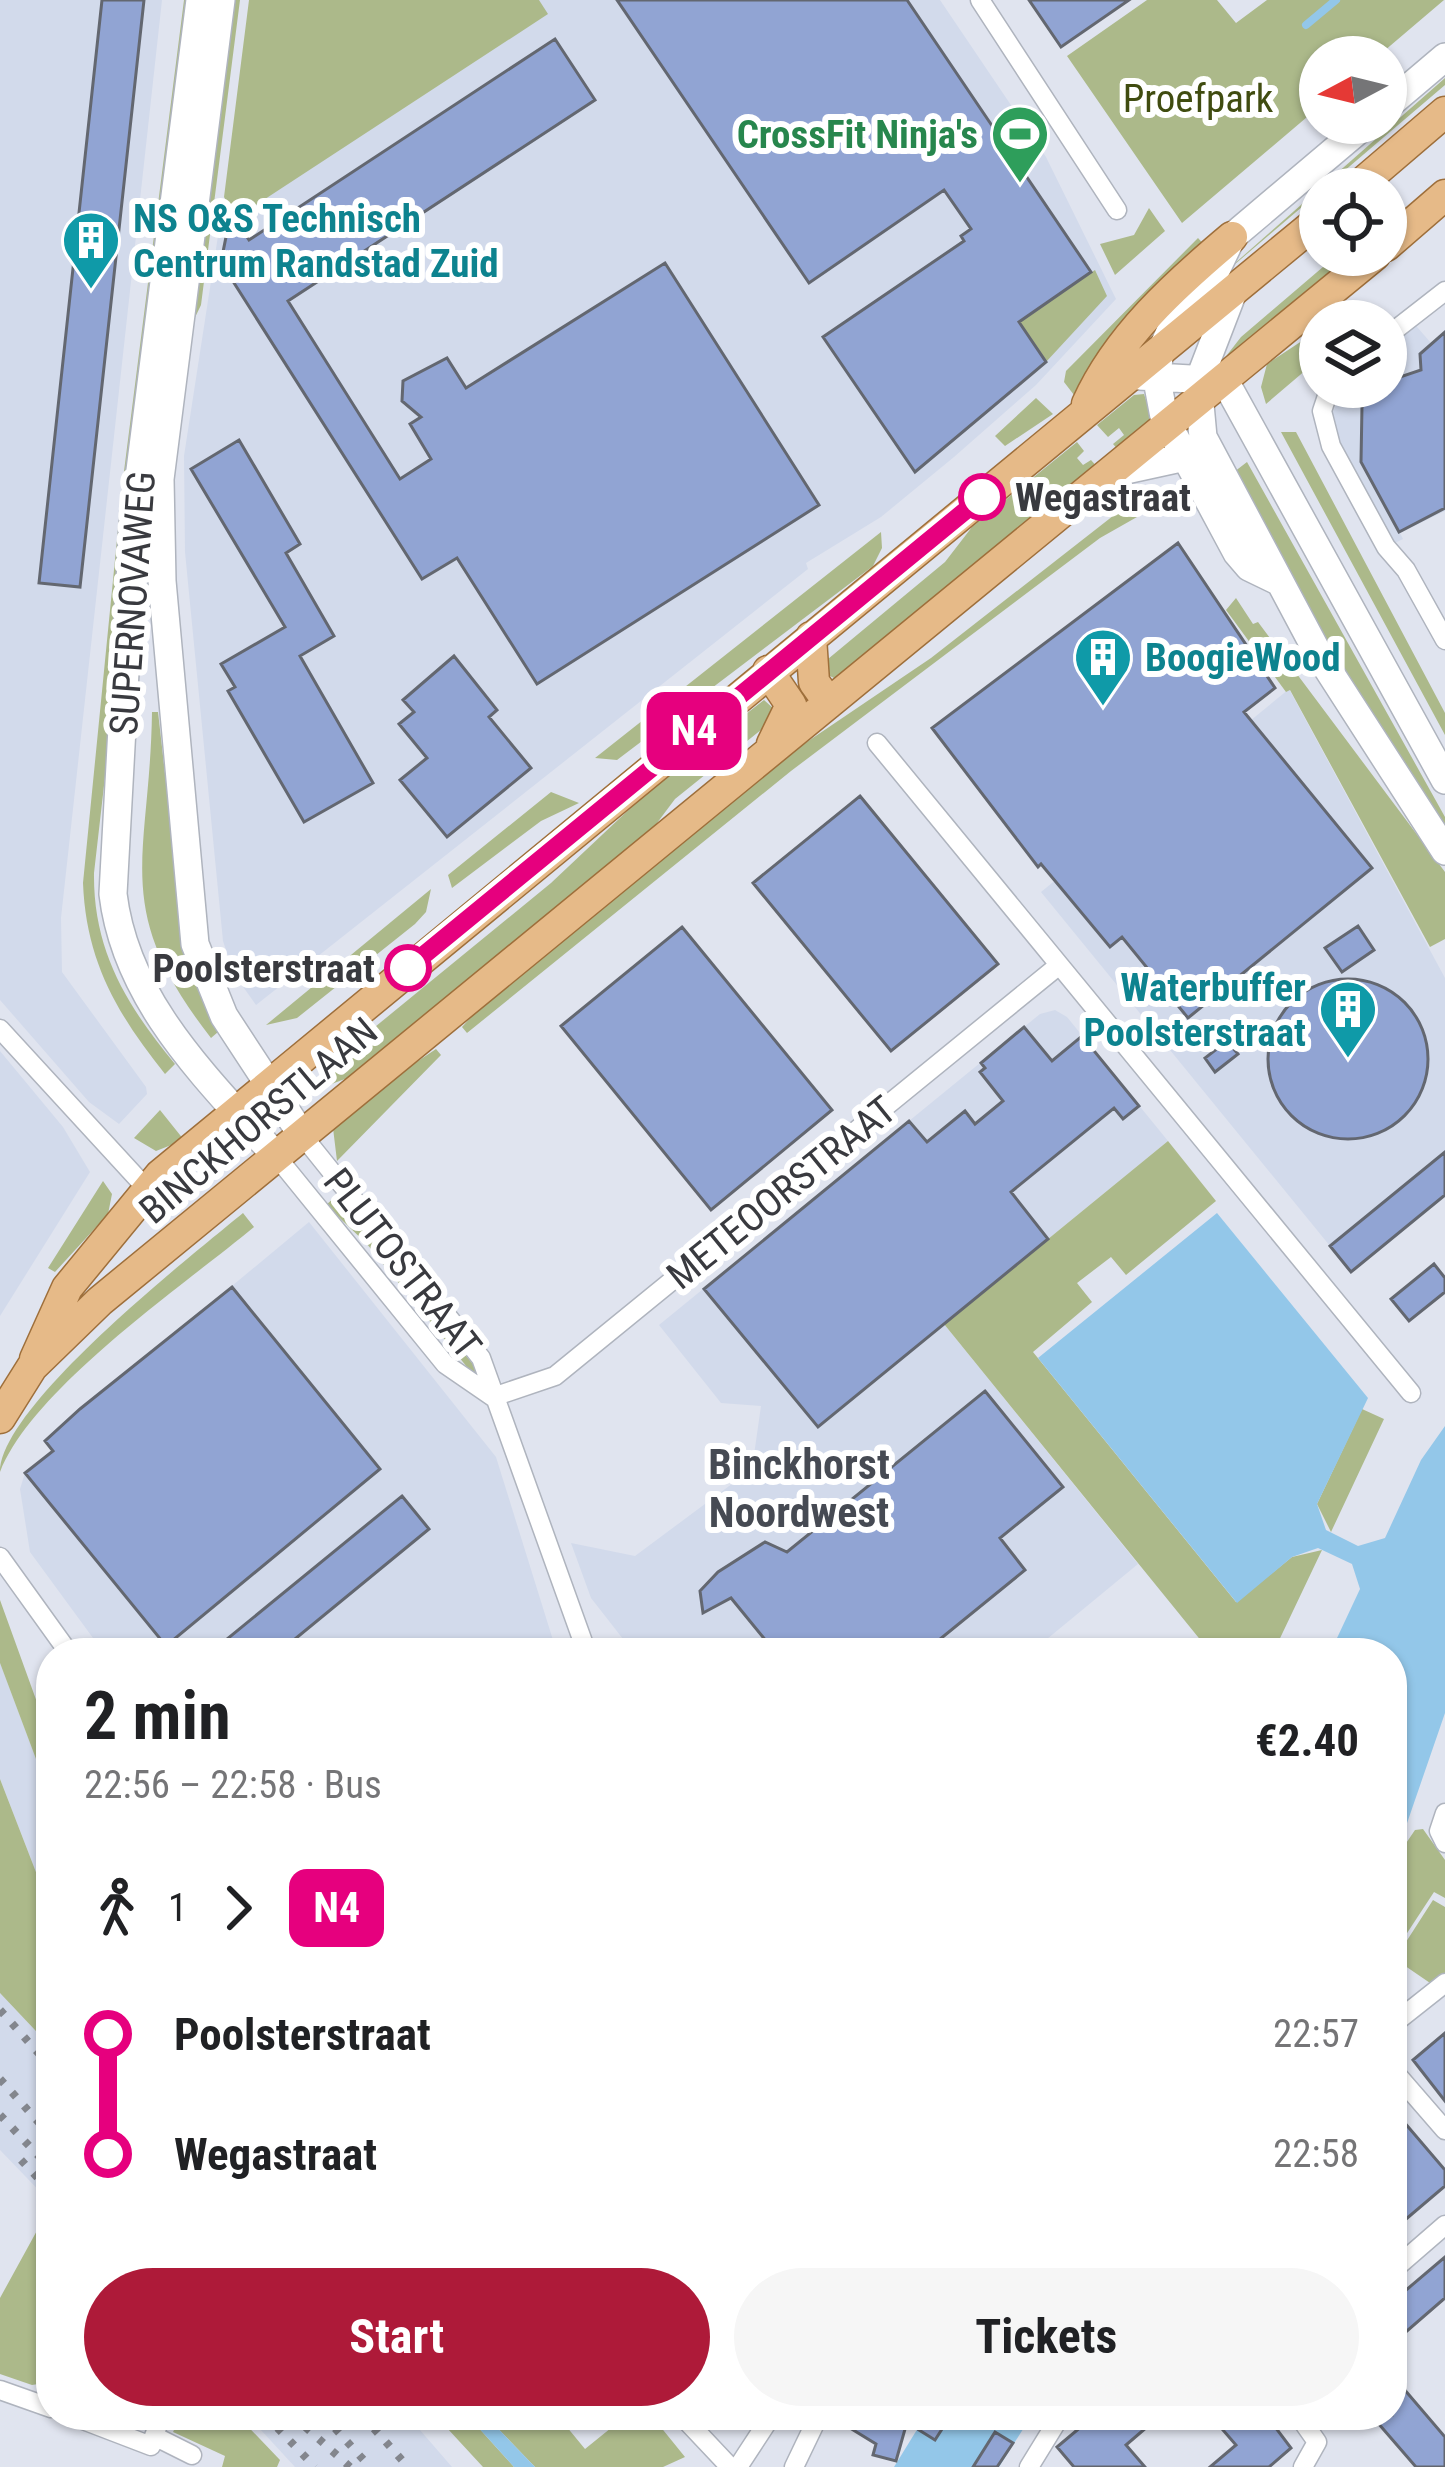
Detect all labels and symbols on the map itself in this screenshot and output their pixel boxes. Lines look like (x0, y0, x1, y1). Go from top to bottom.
north arrow (1299, 36, 1407, 144)
park label: Proefpark (1123, 76, 1274, 122)
sports icon: CrossFit Ninja's (989, 103, 1051, 185)
place label: CrossFit Ninja's (737, 112, 978, 158)
place label: NS O&S Technisch Centrum Randstad Zuid (133, 196, 499, 287)
building icon: NS O&S Technisch Centrum Randstad Zuid (60, 209, 122, 291)
street label: SUPERNOVAWEG (101, 469, 165, 737)
marker: Wegastraat (960, 475, 1004, 519)
place label: Wegastraat (1015, 475, 1191, 521)
building icon: BoogieWood (1072, 626, 1134, 708)
place label: BoogieWood (1145, 635, 1341, 681)
line badge: N4 (640, 692, 748, 770)
place label: Poolsterstraat (152, 946, 375, 992)
marker: Poolsterstraat (386, 946, 430, 990)
place label: Waterbuffer Poolsterstraat (1083, 965, 1306, 1056)
building icon: Waterbuffer Poolsterstraat (1317, 978, 1379, 1060)
street label: BINCKHORSTLAAN (131, 1008, 387, 1233)
street label: METEOORSTRAAT (658, 1087, 905, 1299)
street label: PLUTOSTRAAT (314, 1160, 491, 1368)
district label: Binckhorst Noordwest (708, 1440, 890, 1537)

